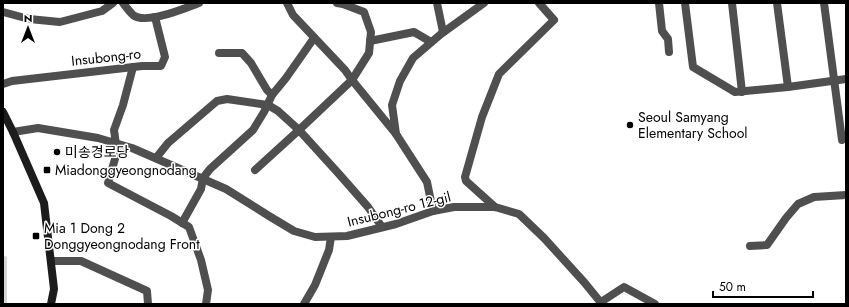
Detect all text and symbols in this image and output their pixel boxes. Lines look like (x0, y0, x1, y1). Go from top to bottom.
north arrow (8, 8, 48, 48)
text: N (24, 10, 32, 26)
street label: Insubong-ro (70, 43, 142, 71)
place label: Seoul Samyang Elementary School (638, 107, 748, 143)
marker: Seoul Samyang Elementary School (625, 120, 635, 130)
place label: 미송경로당 (65, 142, 130, 162)
marker: 미송경로당 (52, 147, 62, 157)
place label: Miadonggyeongnodang (55, 160, 197, 180)
marker: Miadonggyeongnodang (42, 165, 52, 175)
street label: Insubong-ro 12-gil (345, 186, 453, 232)
place label: Mia 1 Dong 2 Donggyeongnodang Front (44, 218, 200, 254)
marker: Mia 1 Dong 2 Donggyeongnodang Front (31, 231, 41, 241)
scale bar (713, 273, 813, 299)
text: 50 m (719, 278, 746, 296)

